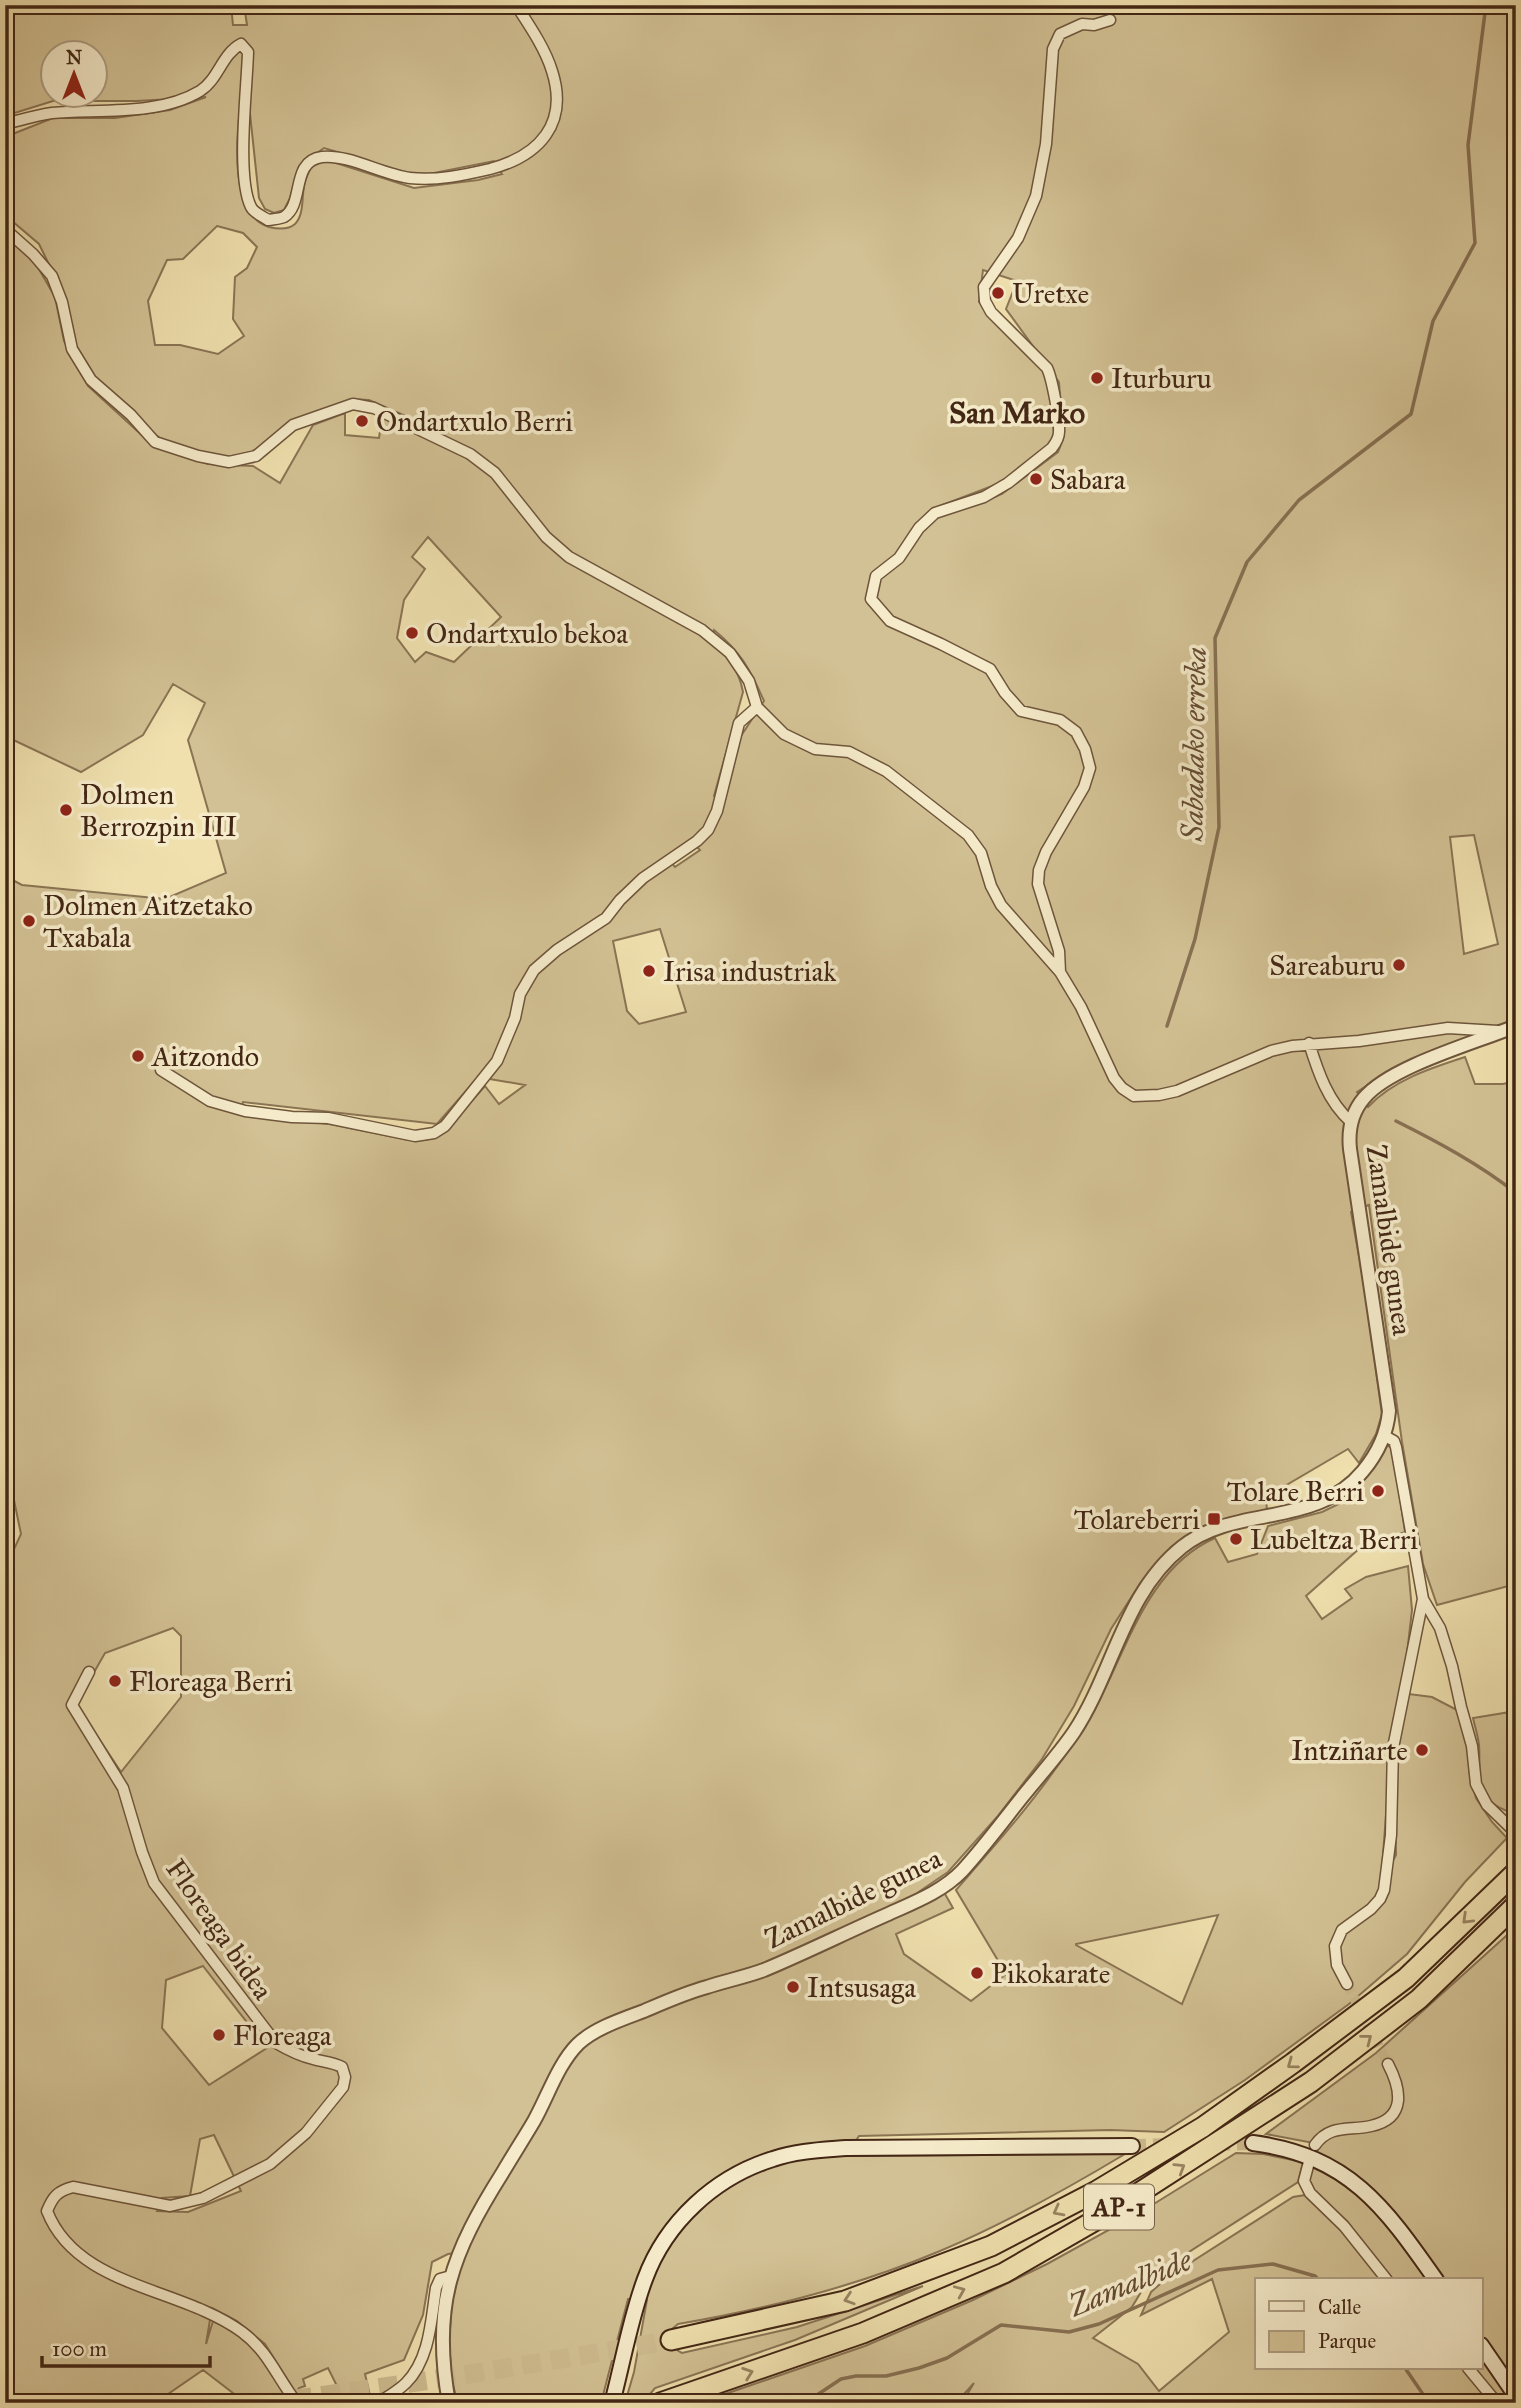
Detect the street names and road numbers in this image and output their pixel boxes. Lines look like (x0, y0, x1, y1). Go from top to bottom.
street label: Zamalbide gunea (1359, 1143, 1420, 1338)
street label: Zamalbide gunea (759, 1841, 947, 1956)
street label: Floreaga bidea (158, 1852, 281, 2006)
road number: AP-1 (1084, 2184, 1154, 2230)

